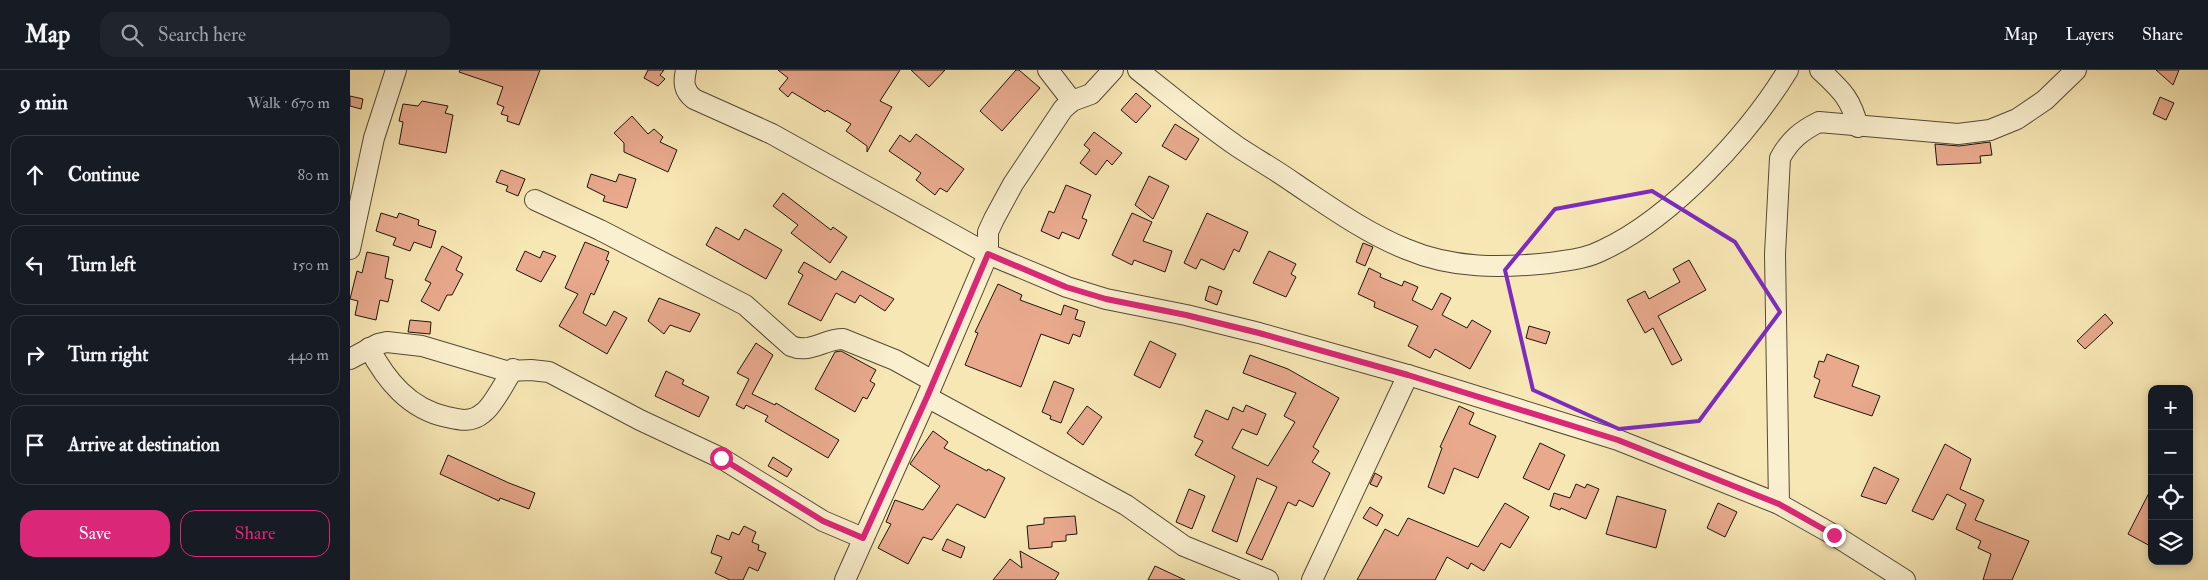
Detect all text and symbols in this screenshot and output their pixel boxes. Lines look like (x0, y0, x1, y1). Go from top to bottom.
search box (100, 12, 450, 57)
text: Map (25, 19, 70, 50)
icon: search (118, 21, 146, 49)
text: Search here (158, 23, 246, 47)
text: Map (2004, 23, 2038, 46)
text: Layers (2066, 23, 2114, 46)
text: Share (2142, 23, 2183, 46)
text: 9 min (20, 89, 68, 116)
text: Walk · 670 m (248, 93, 330, 113)
icon: ahead (21, 161, 49, 189)
text: Continue (68, 163, 139, 187)
text: 80 m (298, 165, 329, 185)
icon: left (21, 251, 49, 279)
text: Turn left (68, 253, 136, 277)
text: 150 m (292, 255, 329, 275)
icon: right (21, 341, 49, 369)
text: Turn right (68, 343, 148, 367)
text: 440 m (288, 345, 329, 365)
map controls (2148, 385, 2193, 565)
button: + (2148, 385, 2193, 430)
button: − (2148, 430, 2193, 475)
icon: arrive (21, 431, 49, 459)
text: Arrive at destination (68, 433, 220, 457)
route start (710, 447, 733, 470)
button: locate (2148, 475, 2193, 520)
button: Save (20, 510, 170, 557)
button: Share (180, 510, 330, 557)
button: layers (2148, 520, 2193, 565)
route end (1823, 524, 1846, 547)

